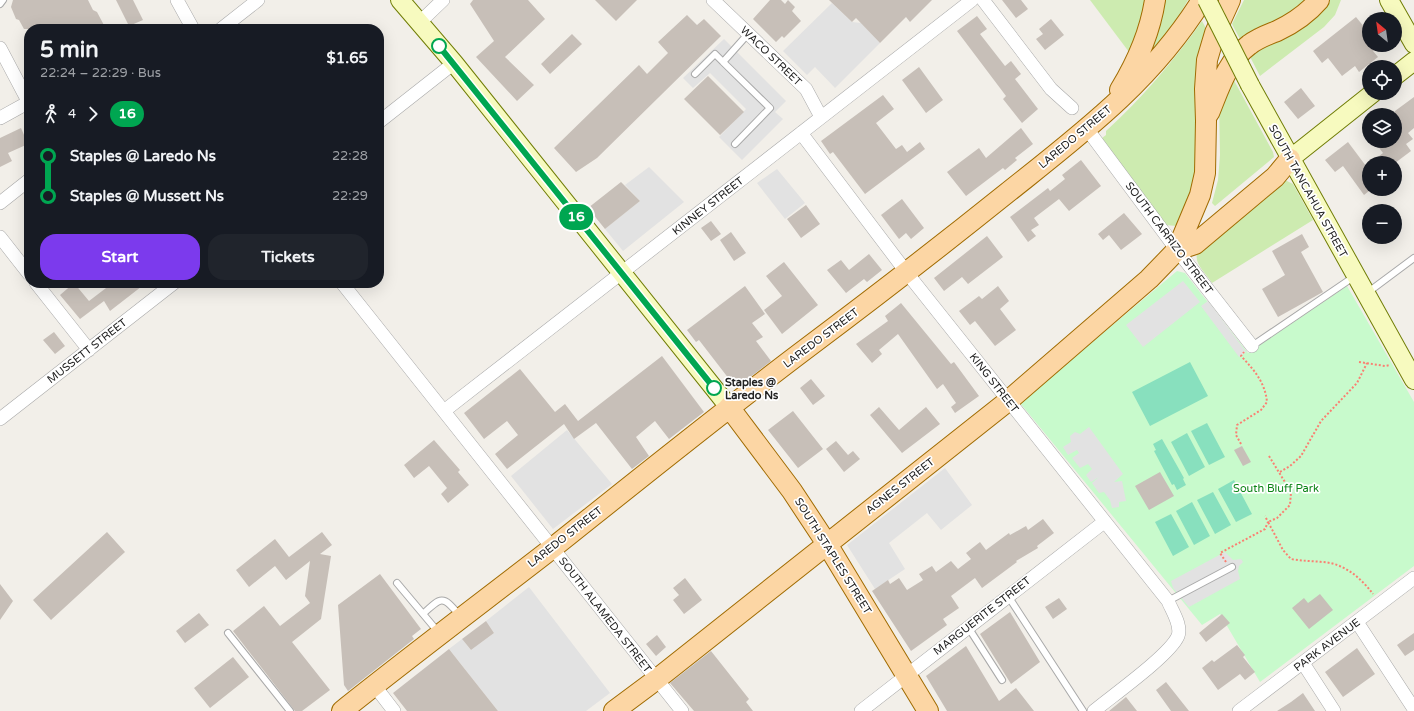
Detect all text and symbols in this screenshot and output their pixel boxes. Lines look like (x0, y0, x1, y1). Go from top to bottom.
north arrow (1362, 12, 1402, 52)
map controls (1362, 12, 1402, 244)
street label: WACO STREET (738, 24, 805, 89)
text: 5 min (40, 37, 99, 63)
unlabelled marker (431, 38, 447, 54)
text: $1.65 (327, 49, 368, 67)
button: locate (1362, 60, 1402, 100)
text: 22:24 – 22:29 · Bus (40, 65, 161, 81)
icon: walk (40, 103, 62, 125)
icon: forward (82, 103, 104, 125)
street label: LAREDO STREET (1036, 103, 1114, 171)
text: 16 (118, 105, 136, 122)
text: 4 (68, 106, 76, 122)
button: layers (1362, 108, 1402, 148)
street label: SOUTH TANCAHUA STREET (1266, 122, 1350, 260)
text: Staples @ Laredo Ns (70, 147, 216, 165)
text: 22:28 (332, 148, 368, 164)
button: + (1362, 156, 1402, 196)
street label: KINNEY STREET (670, 174, 746, 238)
street label: SOUTH CARRIZO STREET (1123, 179, 1216, 297)
text: Staples @ Mussett Ns (70, 187, 224, 205)
text: 22:29 (332, 188, 368, 204)
line badge: 16 (558, 204, 594, 230)
button: − (1362, 204, 1402, 244)
text: 16 (567, 208, 585, 225)
button: Start (40, 234, 200, 280)
button: Tickets (208, 234, 368, 280)
street label: LAREDO STREET (781, 305, 861, 371)
street label: MUSSETT STREET (45, 316, 130, 386)
street label: KING STREET (967, 351, 1022, 416)
place label: Staples @ Laredo Ns (725, 376, 779, 402)
marker: Staples @ Laredo Ns (706, 380, 722, 396)
street label: AGNES STREET (863, 455, 937, 517)
park label: South Bluff Park (1233, 482, 1319, 495)
street label: SOUTH STAPLES STREET (792, 496, 874, 617)
street label: LAREDO STREET (525, 504, 605, 570)
street label: SOUTH ALAMEDA STREET (556, 555, 654, 676)
street label: MARGUERITE STREET (931, 574, 1033, 658)
street label: PARK AVENUE (1291, 616, 1363, 674)

